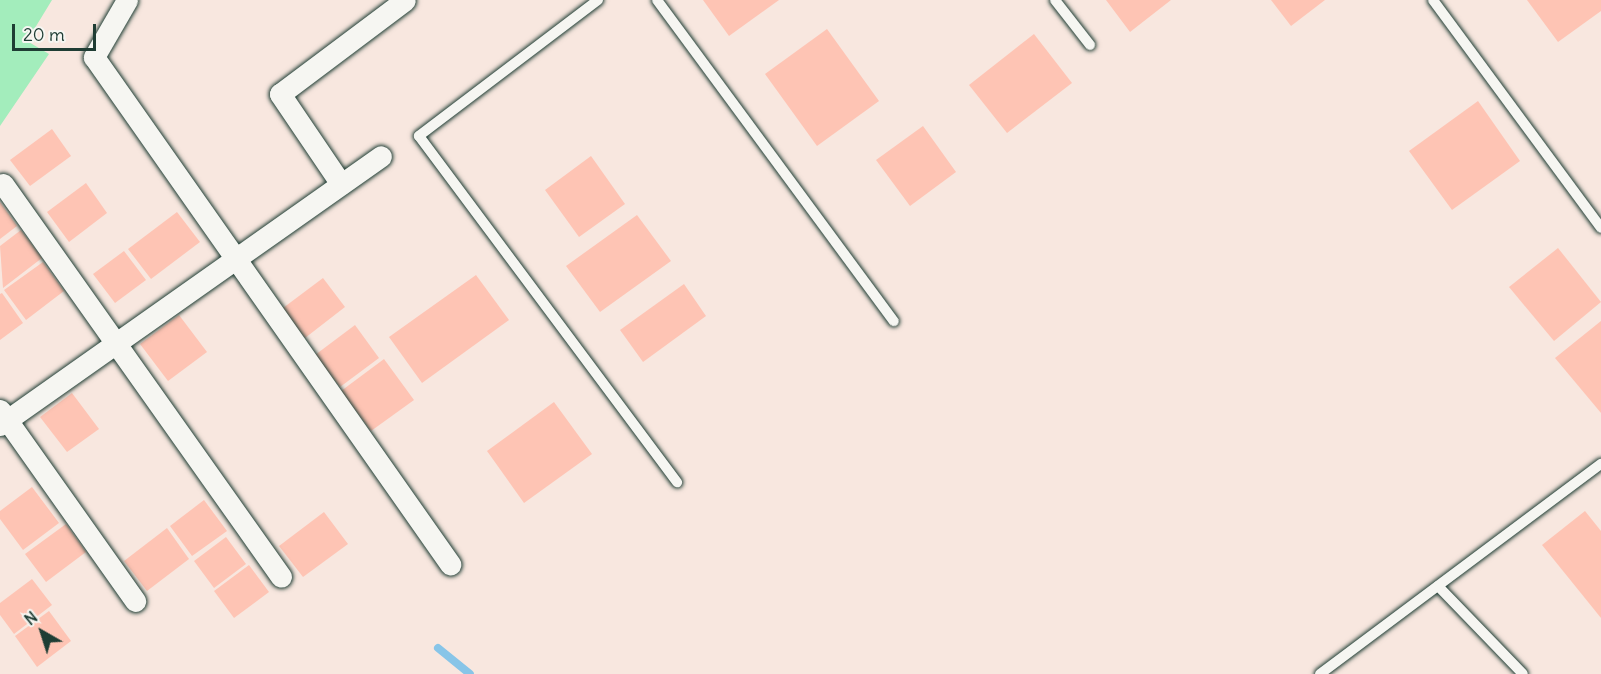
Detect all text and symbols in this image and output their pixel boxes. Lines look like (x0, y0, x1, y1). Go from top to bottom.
scale bar (15, 12, 99, 50)
text: 20 m (23, 23, 65, 46)
north arrow (12, 602, 72, 662)
text: N (20, 607, 41, 629)

